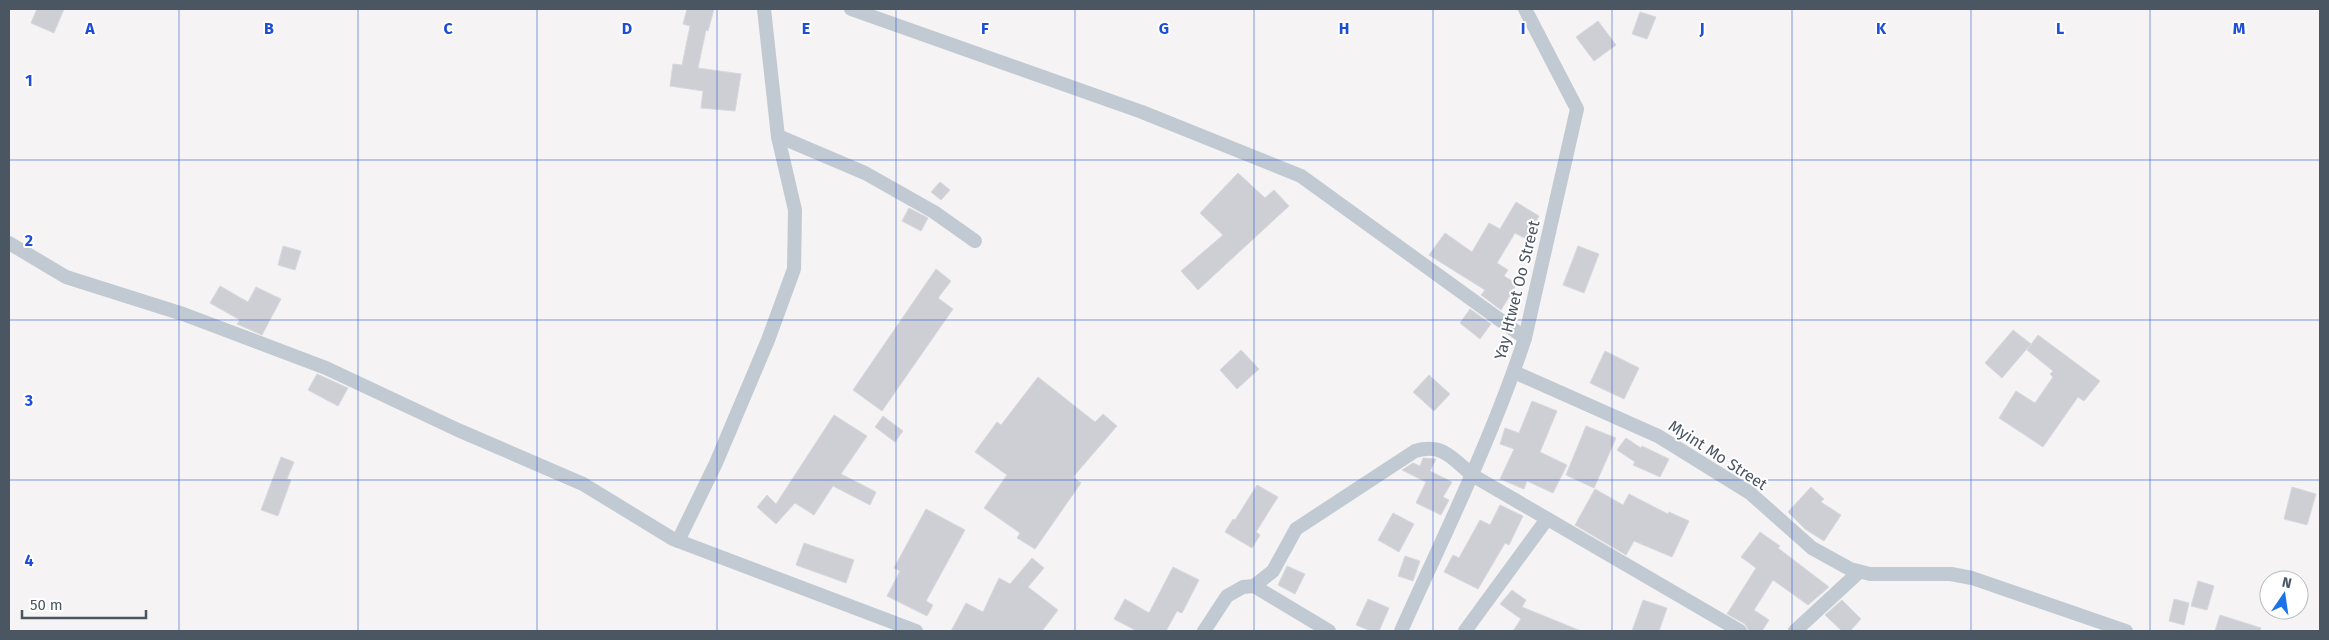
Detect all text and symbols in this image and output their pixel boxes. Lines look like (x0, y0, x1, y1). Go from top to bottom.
text: A (84, 19, 95, 38)
text: B (264, 19, 274, 38)
text: C (443, 19, 453, 38)
text: D (622, 19, 632, 38)
text: E (802, 19, 810, 38)
text: F (981, 19, 989, 38)
text: G (1159, 19, 1169, 38)
text: H (1339, 19, 1349, 38)
text: I (1521, 19, 1525, 38)
text: J (1698, 19, 1705, 38)
text: K (1876, 19, 1887, 38)
text: L (2056, 19, 2064, 38)
text: M (2233, 19, 2246, 38)
text: 1 (25, 71, 33, 90)
street label: Yay Htwet Oo Street (1490, 218, 1544, 362)
text: 2 (25, 231, 33, 250)
text: 3 (24, 391, 33, 410)
street label: Myint Mo Street (1665, 416, 1771, 494)
text: 4 (24, 551, 34, 570)
north arrow (2259, 570, 2309, 620)
text: N (2280, 573, 2293, 592)
scale bar (22, 588, 146, 620)
text: 50 m (30, 596, 63, 614)

